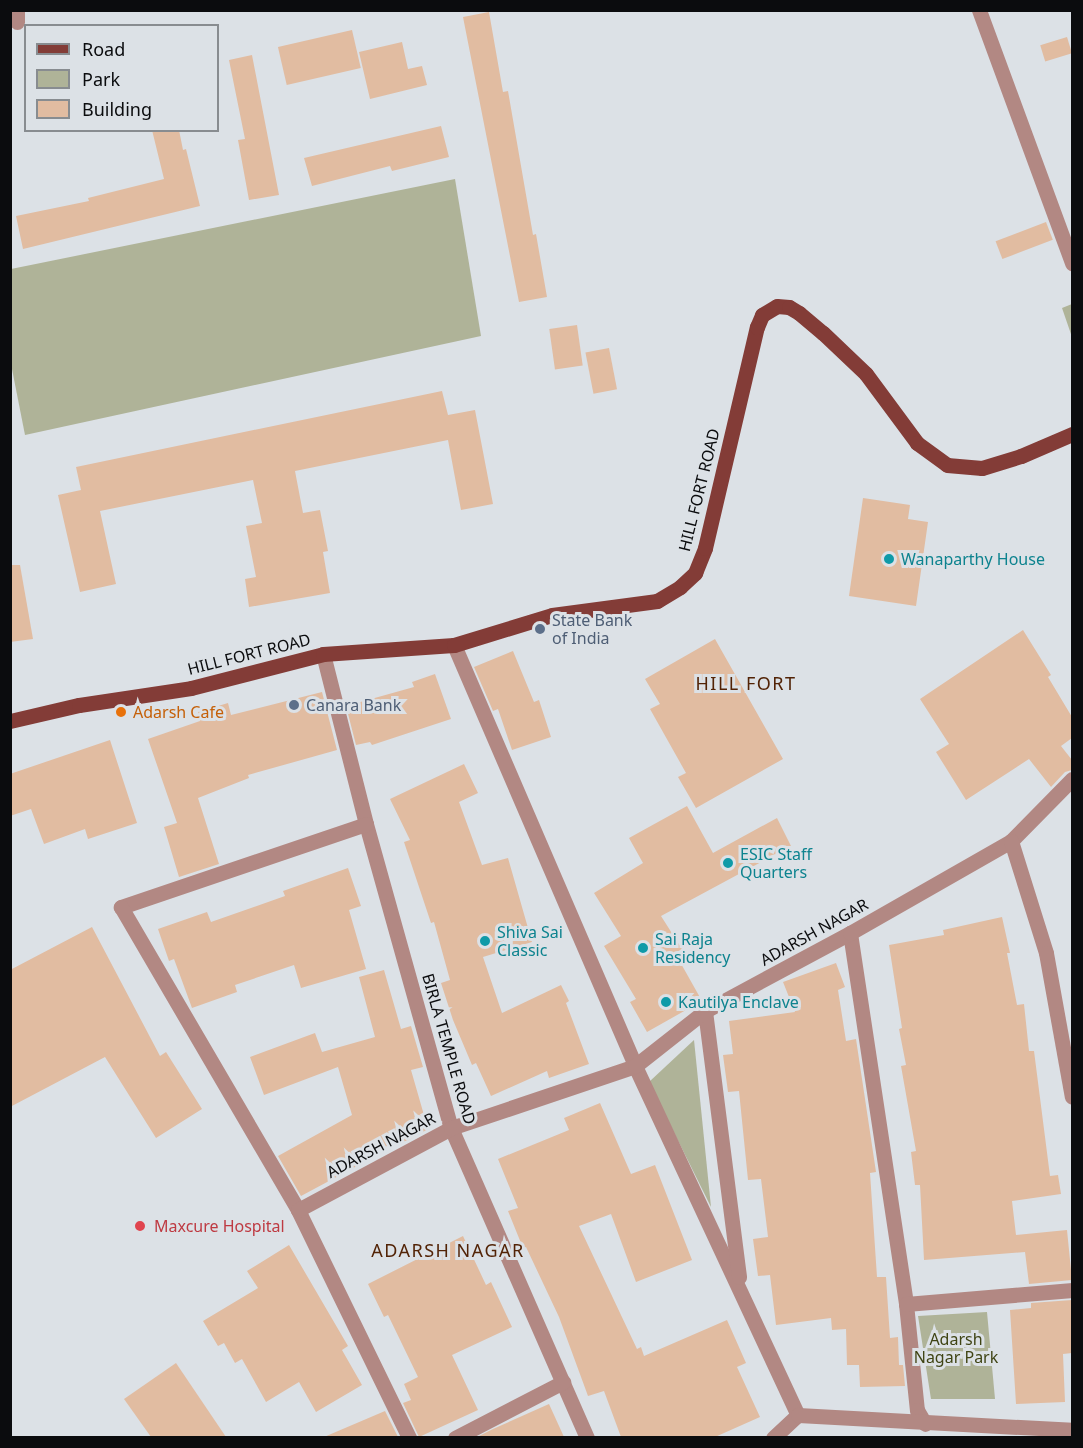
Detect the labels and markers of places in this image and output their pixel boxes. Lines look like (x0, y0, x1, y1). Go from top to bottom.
place label: Wanaparthy House (901, 549, 1045, 569)
marker: Wanaparthy House (882, 552, 896, 566)
place label: State Bank of India (552, 610, 632, 648)
marker: State Bank of India (533, 622, 547, 636)
place label: Canara Bank (306, 695, 401, 715)
marker: Canara Bank (287, 698, 301, 712)
place label: Adarsh Cafe (133, 702, 224, 722)
marker: Adarsh Cafe (114, 705, 128, 719)
place label: ESIC Staff Quarters (740, 844, 812, 882)
marker: ESIC Staff Quarters (721, 856, 735, 870)
place label: Shiva Sai Classic (497, 922, 563, 960)
place label: Sai Raja Residency (655, 929, 730, 967)
marker: Shiva Sai Classic (478, 934, 492, 948)
marker: Sai Raja Residency (636, 941, 650, 955)
place label: Kautilya Enclave (678, 992, 799, 1012)
marker: Kautilya Enclave (659, 995, 673, 1009)
place label: Maxcure Hospital (154, 1216, 285, 1236)
marker: Maxcure Hospital (131, 1217, 149, 1235)

